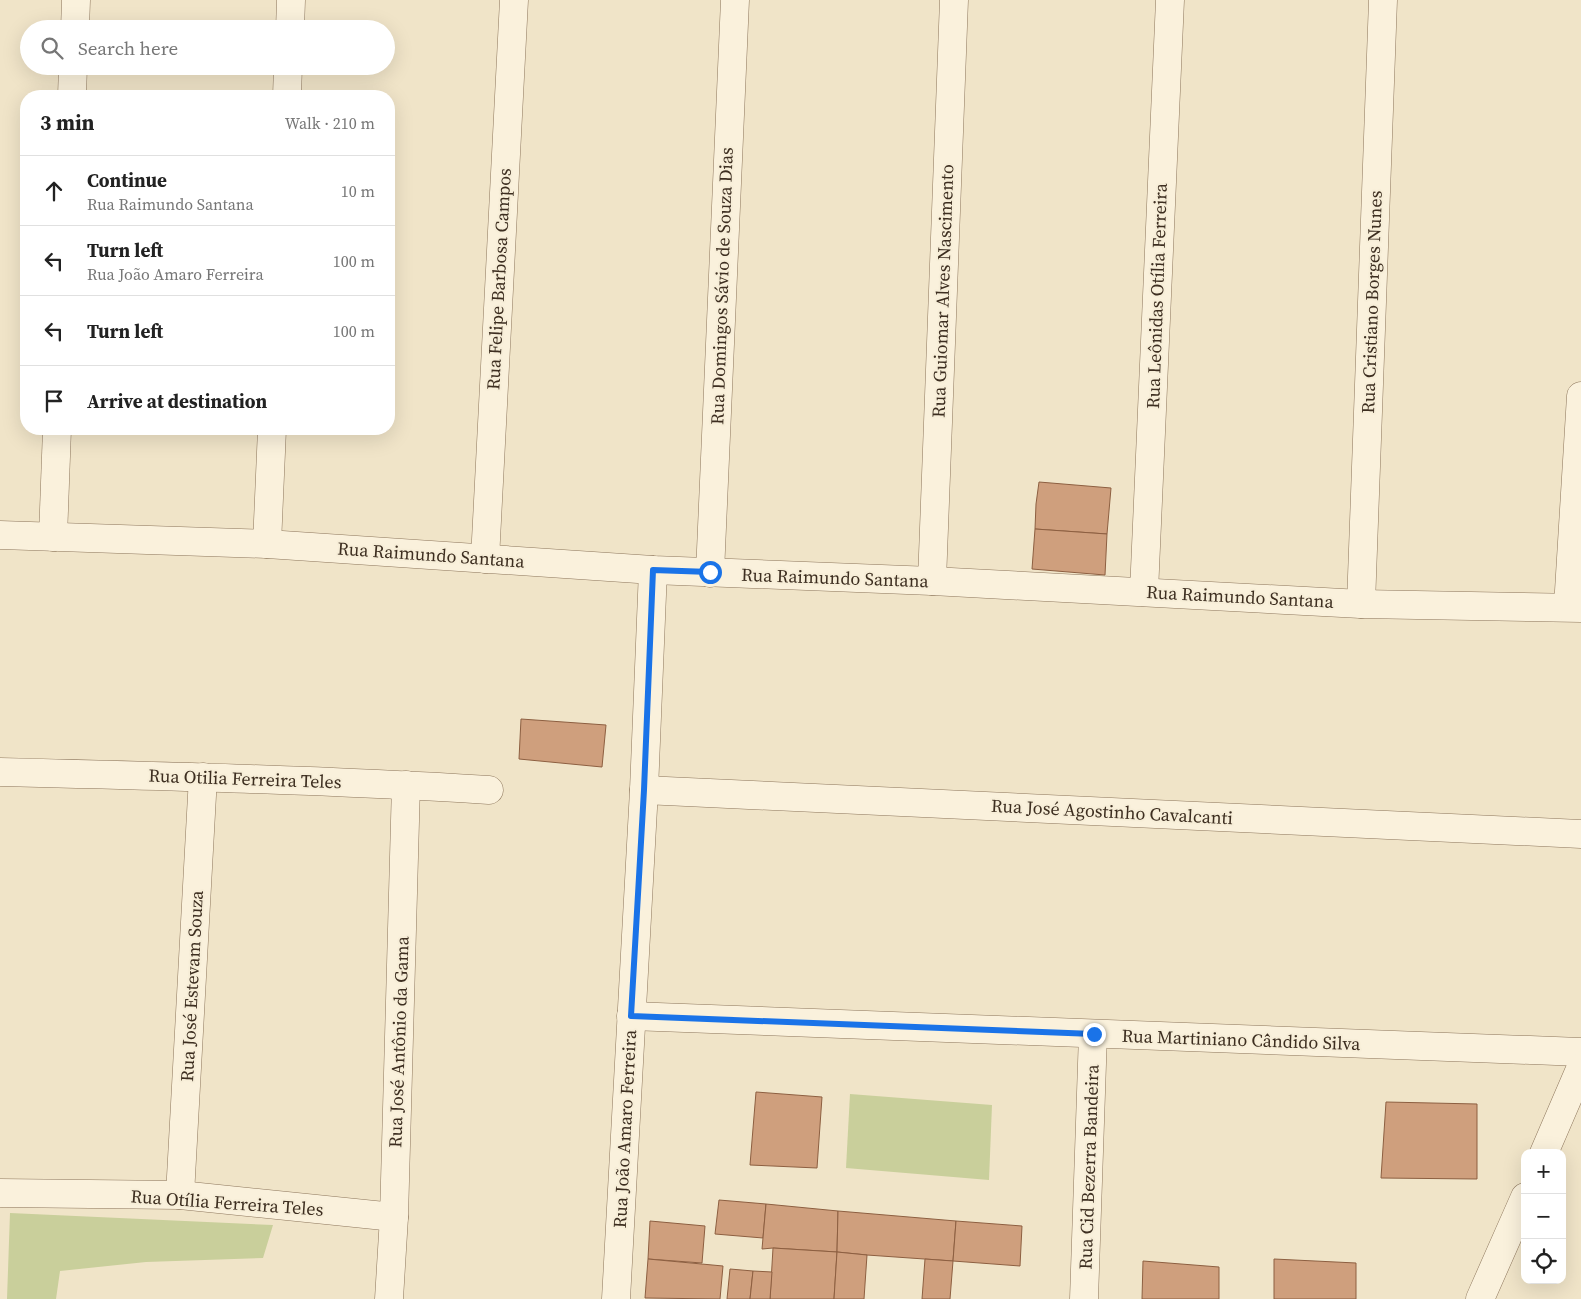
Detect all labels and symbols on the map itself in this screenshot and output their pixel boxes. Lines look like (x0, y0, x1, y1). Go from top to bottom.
street label: Rua Domingos Sávio de Souza Dias (704, 147, 739, 425)
street label: Rua Guiomar Alves Nascimento (926, 164, 959, 418)
street label: Rua Felipe Barbosa Campos (480, 167, 517, 391)
street label: Rua Leônidas Otília Ferreira (1140, 182, 1173, 409)
street label: Rua Cristiano Borges Nunes (1355, 190, 1388, 414)
street label: Rua Raimundo Santana (337, 535, 526, 574)
route start (699, 561, 722, 584)
street label: Rua Raimundo Santana (741, 562, 930, 593)
street label: Rua Raimundo Santana (1146, 579, 1335, 614)
street label: Rua Otilia Ferreira Teles (148, 763, 342, 794)
street label: Rua José Agostinho Cavalcanti (991, 793, 1234, 830)
street label: Rua José Estevam Souza (174, 889, 209, 1082)
street label: Rua José Antônio da Gama (382, 935, 415, 1148)
route end (1083, 1023, 1106, 1046)
street label: Rua Martiniano Cândido Silva (1121, 1023, 1362, 1056)
street label: Rua João Amaro Ferreira (607, 1028, 642, 1229)
street label: Rua Cid Bezerra Bandeira (1072, 1063, 1105, 1270)
street label: Rua Otília Ferreira Teles (130, 1183, 324, 1222)

